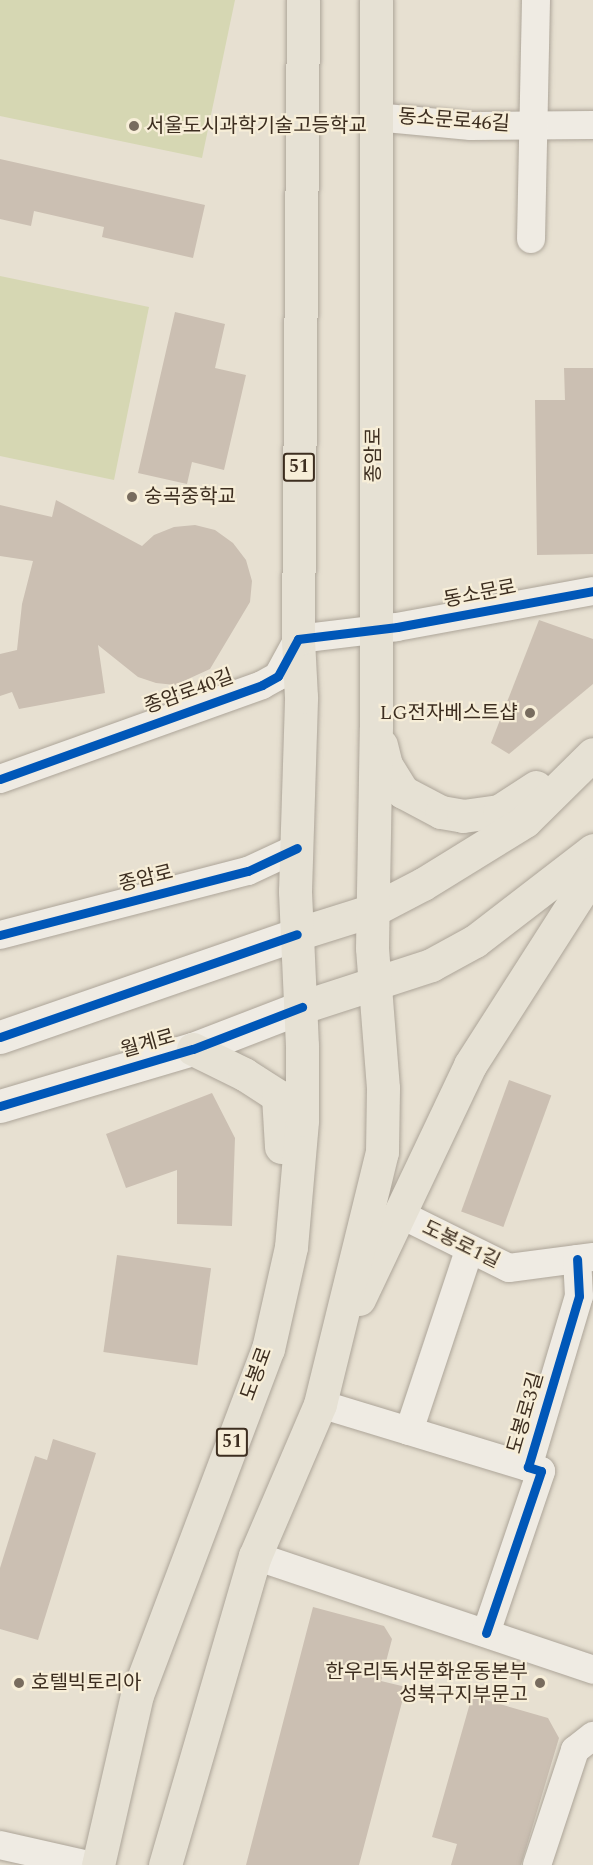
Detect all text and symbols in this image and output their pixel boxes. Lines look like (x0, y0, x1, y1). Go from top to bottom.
street label: 동소문로46길 (397, 105, 511, 137)
place label: 서울도시과학기술고등학교 (146, 114, 367, 138)
marker: 서울도시과학기술고등학교 (127, 119, 141, 133)
street label: 종암로 (362, 427, 386, 483)
road number: 51 (282, 452, 316, 482)
place label: 숭곡중학교 (144, 485, 236, 509)
marker: 숭곡중학교 (125, 490, 139, 504)
street label: 동소문로 (442, 575, 518, 613)
street label: 종암로40길 (141, 665, 237, 719)
place label: LG전자베스트샵 (380, 701, 518, 725)
marker: LG전자베스트샵 (523, 706, 537, 720)
street label: 종암로 (116, 861, 176, 897)
street label: 월계로 (118, 1025, 178, 1063)
street label: 도봉로1길 (418, 1216, 504, 1274)
street label: 도봉로 (236, 1344, 278, 1404)
street label: 도봉로3길 (503, 1370, 549, 1456)
road number: 51 (216, 1427, 248, 1457)
place label: 한우리독서문화운동본부 성북구지부문고 (326, 1660, 528, 1707)
place label: 호텔빅토리아 (31, 1671, 141, 1695)
marker: 호텔빅토리아 (12, 1676, 26, 1690)
marker: 한우리독서문화운동본부 성북구지부문고 (533, 1676, 547, 1690)

